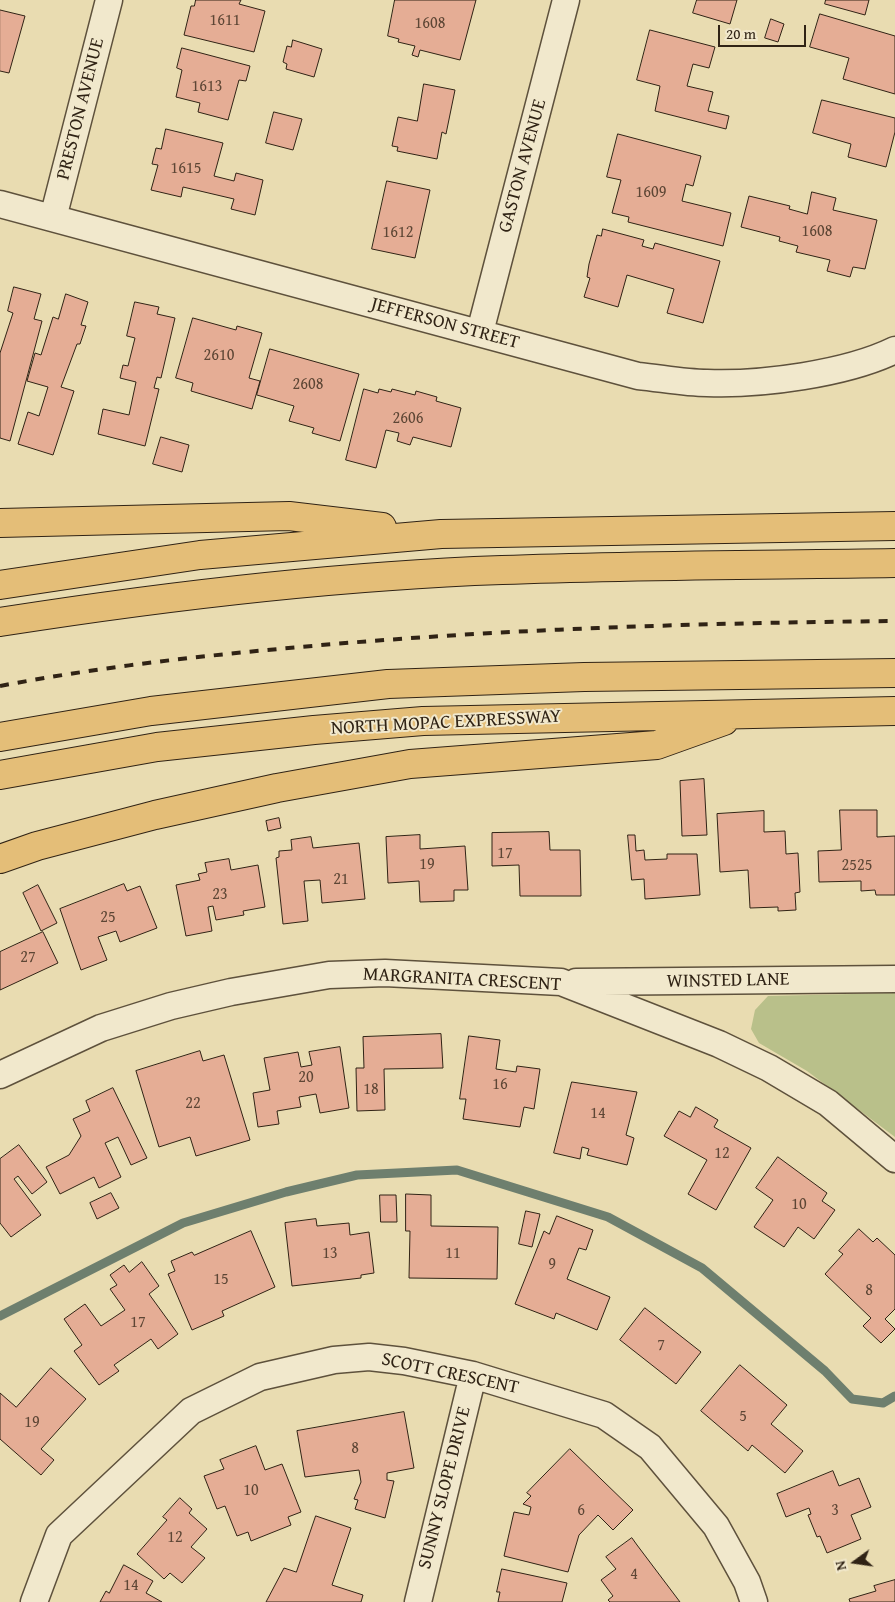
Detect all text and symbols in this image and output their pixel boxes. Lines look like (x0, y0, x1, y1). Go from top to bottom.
house number: 1611 (210, 11, 240, 31)
house number: 1608 (415, 14, 445, 34)
scale bar (720, 15, 808, 47)
text: 20 m (726, 23, 756, 44)
street label: PRESTON AVENUE (52, 36, 110, 182)
house number: 1613 (192, 77, 222, 97)
street label: GASTON AVENUE (494, 97, 552, 235)
house number: 1615 (171, 159, 201, 179)
house number: 1609 (636, 183, 666, 203)
house number: 1608 (802, 222, 832, 242)
house number: 1612 (383, 223, 413, 243)
street label: JEFFERSON STREET (368, 293, 522, 355)
house number: 2610 (204, 346, 234, 366)
house number: 2608 (293, 375, 323, 395)
house number: 2606 (393, 409, 423, 429)
street label: NORTH MOPAC EXPRESSWAY (330, 706, 562, 740)
house number: 17 (497, 844, 513, 864)
house number: 19 (419, 855, 435, 875)
house number: 2525 (842, 856, 872, 876)
house number: 21 (333, 870, 349, 890)
house number: 23 (212, 885, 228, 905)
house number: 25 (100, 908, 116, 928)
house number: 27 (20, 948, 36, 968)
street label: MARGRANITA CRESCENT (362, 963, 562, 997)
street label: WINSTED LANE (667, 969, 789, 993)
house number: 20 (298, 1068, 314, 1088)
house number: 16 (492, 1075, 508, 1095)
house number: 18 (363, 1080, 379, 1100)
house number: 22 (185, 1094, 201, 1114)
house number: 14 (590, 1104, 606, 1124)
house number: 12 (714, 1144, 730, 1164)
house number: 10 (791, 1195, 807, 1215)
house number: 13 (322, 1244, 338, 1264)
house number: 11 (445, 1244, 461, 1264)
house number: 9 (548, 1255, 556, 1275)
house number: 15 (213, 1270, 229, 1290)
house number: 8 (865, 1281, 873, 1301)
house number: 17 (130, 1313, 146, 1333)
house number: 7 (657, 1336, 665, 1356)
street label: SCOTT CRESCENT (379, 1348, 521, 1400)
street label: SUNNY SLOPE DRIVE (414, 1404, 476, 1572)
house number: 5 (739, 1407, 747, 1427)
house number: 19 (24, 1413, 40, 1433)
house number: 8 (351, 1439, 359, 1459)
house number: 10 (243, 1481, 259, 1501)
house number: 6 (577, 1501, 585, 1521)
house number: 3 (831, 1501, 839, 1521)
house number: 12 (167, 1528, 183, 1548)
north arrow (830, 1537, 880, 1587)
text: N (830, 1559, 851, 1573)
house number: 4 (630, 1565, 638, 1585)
house number: 14 (123, 1576, 139, 1596)

